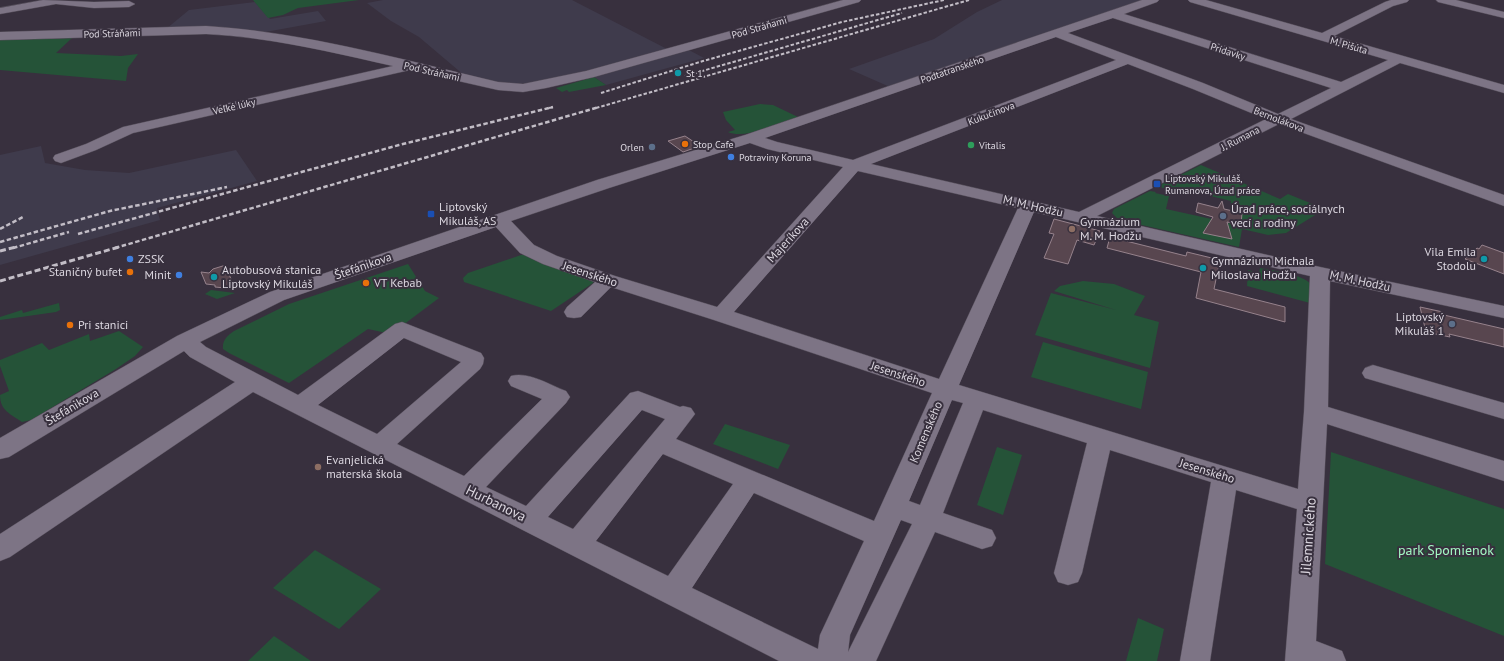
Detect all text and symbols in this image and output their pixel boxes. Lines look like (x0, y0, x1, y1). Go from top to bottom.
street label: Pod Stráňami (730, 13, 788, 42)
street label: Pod Stráňami (83, 26, 141, 41)
street label: M. Pišúta (1329, 34, 1369, 57)
street label: Prídavky (1209, 40, 1247, 63)
street label: Podtatranského (919, 53, 986, 86)
street label: Pod Stráňami (403, 59, 461, 84)
place label: St 1 (686, 67, 703, 80)
marker: St 1 (673, 68, 683, 78)
street label: Veľké lúky (211, 95, 257, 118)
street label: Kukučínova (966, 99, 1016, 128)
street label: Bernolákova (1252, 104, 1306, 135)
street label: J. Rumana (1218, 123, 1262, 154)
place label: Stop Cafe (693, 138, 734, 151)
marker: Stop Cafe (680, 139, 690, 149)
place label: Vitalis (978, 139, 1006, 152)
marker: Vitalis (966, 140, 976, 150)
place label: Orlen (620, 141, 644, 154)
marker: Orlen (647, 142, 657, 152)
place label: Potraviny Koruna (739, 151, 812, 164)
marker: Potraviny Koruna (726, 152, 736, 162)
place label: Liptovský Mikuláš, Rumanova, Úrad práce (1165, 172, 1260, 197)
marker: Liptovský Mikuláš, Rumanova, Úrad práce (1152, 179, 1162, 189)
street label: M. M. Hodžu (1001, 191, 1065, 220)
place label: Liptovský Mikuláš, AS (439, 199, 496, 228)
place label: Úrad práce, sociálnych vecí a rodiny (1231, 201, 1345, 230)
marker: Liptovský Mikuláš, AS (426, 209, 436, 219)
marker: Úrad práce, sociálnych vecí a rodiny (1218, 211, 1228, 221)
street label: Majeríkova (763, 214, 812, 265)
place label: Gymnázium M. M. Hodžu (1080, 214, 1141, 243)
marker: Gymnázium M. M. Hodžu (1067, 224, 1077, 234)
place label: Vila Emila Stodolu (1423, 244, 1476, 273)
street label: Štefánikova (332, 249, 393, 282)
place label: ZSSK (138, 251, 165, 266)
place label: Gymnázium Michala Miloslava Hodžu (1211, 253, 1314, 282)
marker: ZSSK (125, 254, 135, 264)
marker: Vila Emila Stodolu (1479, 254, 1489, 264)
street label: Jesenského (560, 257, 620, 289)
place label: Autobusová stanica Liptovský Mikuláš (222, 262, 321, 291)
marker: Gymnázium Michala Miloslava Hodžu (1198, 263, 1208, 273)
place label: Staničný bufet (49, 264, 122, 279)
marker: Staničný bufet (125, 267, 135, 277)
place label: Minit (144, 267, 171, 282)
street label: M. M. Hodžu (1328, 267, 1392, 294)
marker: Minit (174, 270, 184, 280)
marker: Autobusová stanica Liptovský Mikuláš (209, 272, 219, 282)
place label: VT Kebab (373, 275, 422, 290)
marker: VT Kebab (361, 278, 371, 288)
place label: Liptovský Mikuláš 1 (1395, 309, 1444, 338)
place label: Pri stanici (78, 317, 128, 332)
marker: Liptovský Mikuláš 1 (1447, 319, 1457, 329)
marker: Pri stanici (65, 320, 75, 330)
street label: Jesenského (868, 357, 928, 389)
street label: Štefánikova (42, 385, 101, 428)
street label: Komenského (906, 399, 945, 465)
place label: Evanjelická materská škola (326, 452, 402, 481)
street label: Jesenského (1177, 455, 1237, 486)
marker: Evanjelická materská škola (313, 462, 323, 472)
street label: Hurbanova (463, 481, 529, 525)
street label: Jilemnického (1296, 497, 1320, 576)
park label: park Spomienok (1398, 541, 1494, 559)

